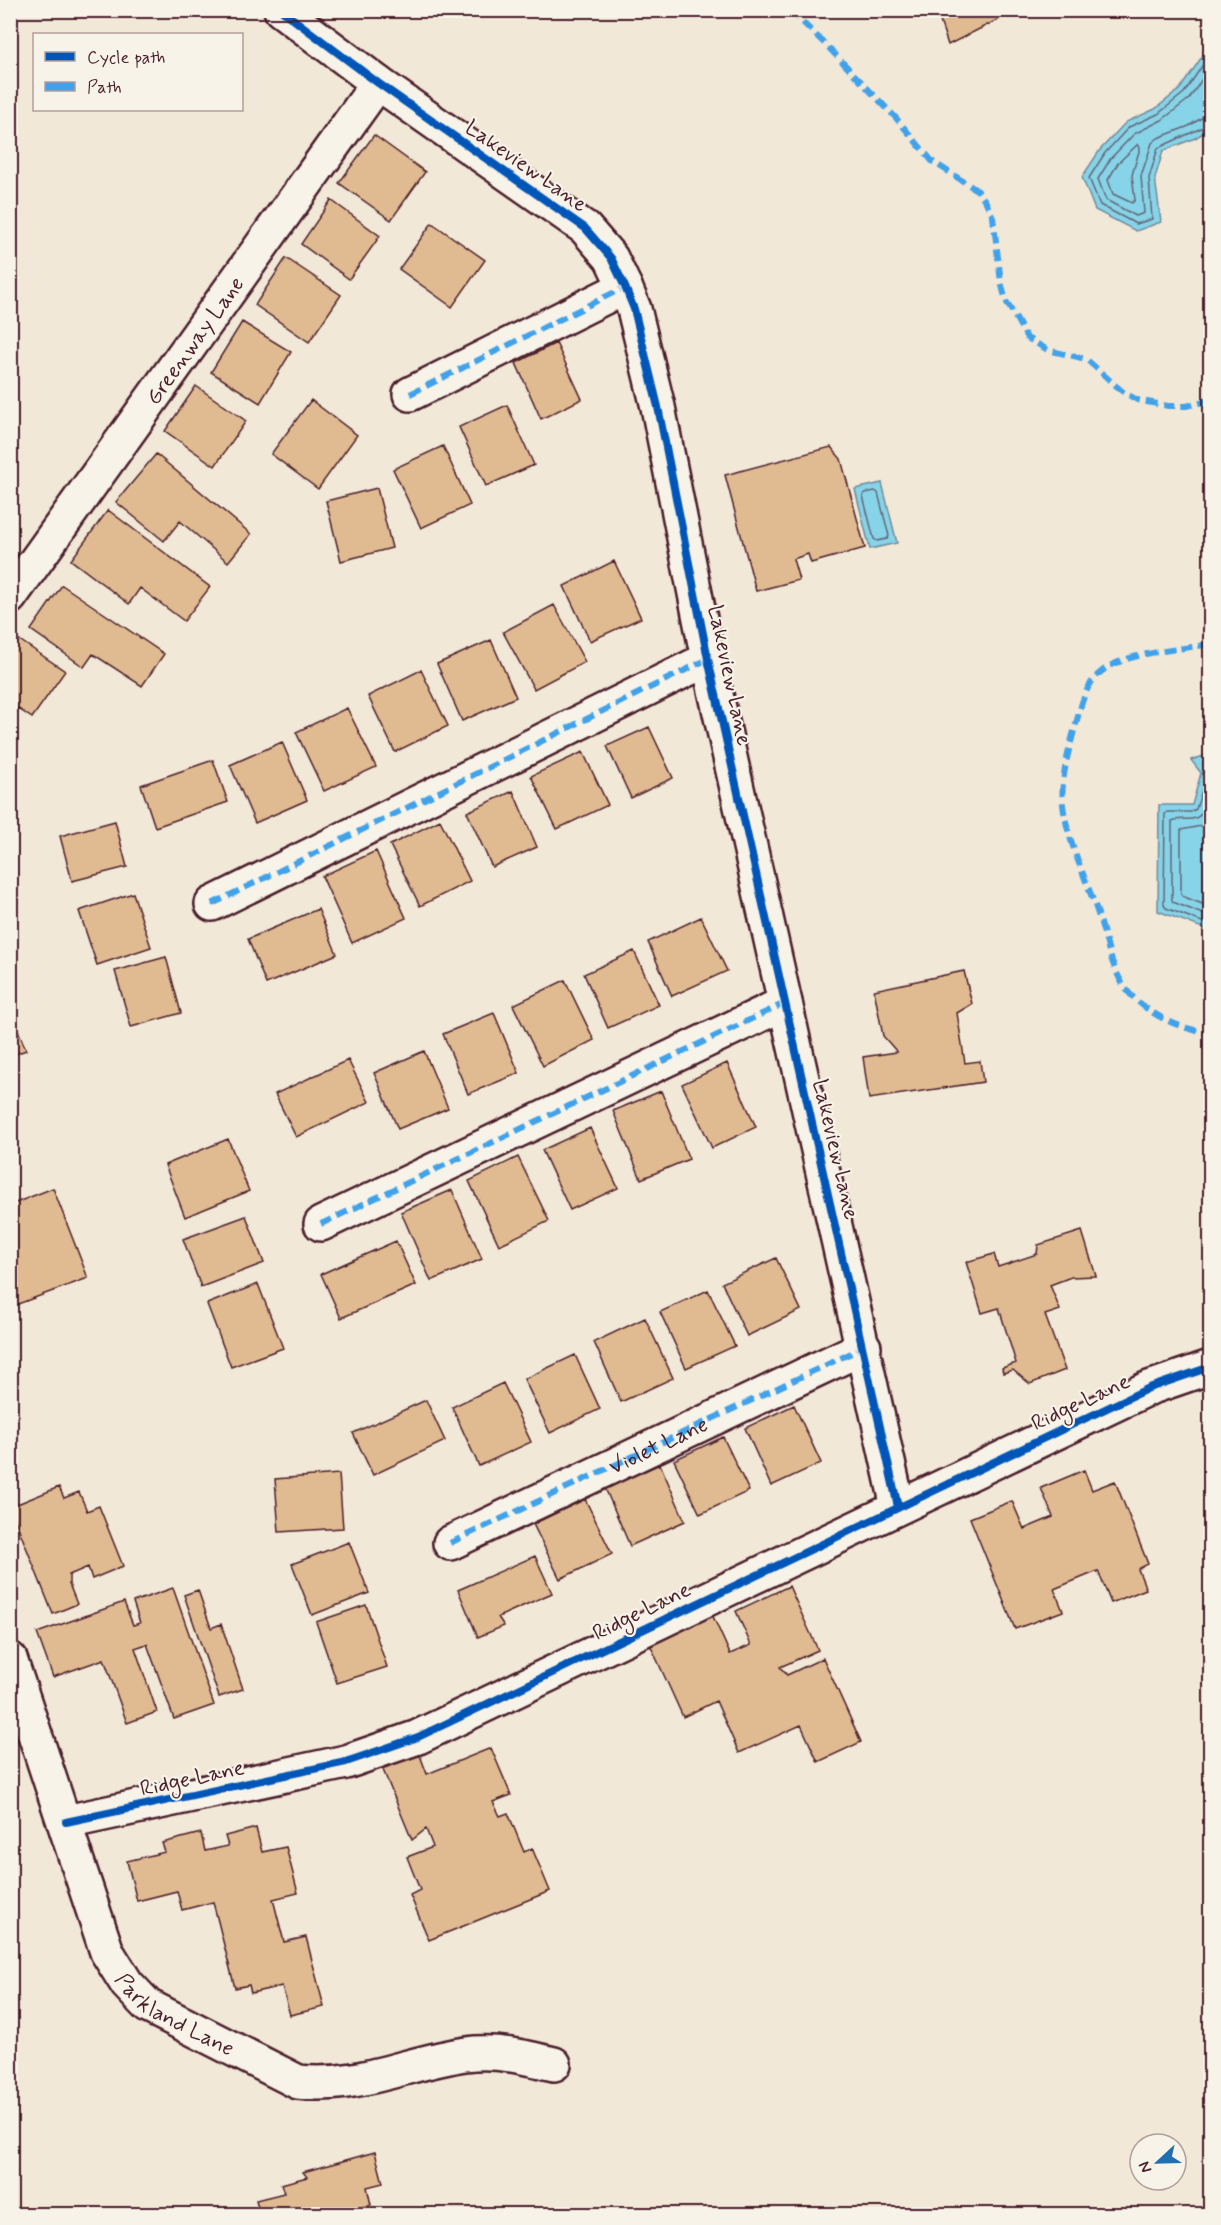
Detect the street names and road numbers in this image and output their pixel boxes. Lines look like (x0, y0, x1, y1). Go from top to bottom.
street label: Lakeview Lane (459, 114, 593, 219)
street label: Greenway Lane (140, 272, 251, 411)
street label: Lakeview Lane (700, 602, 758, 748)
street label: Lakeview Lane (805, 1077, 865, 1222)
street label: Ridge Lane (1027, 1368, 1136, 1441)
street label: Violet Lane (605, 1411, 713, 1482)
street label: Ridge Lane (588, 1576, 697, 1650)
street label: Ridge Lane (138, 1754, 248, 1807)
street label: Parkland Lane (108, 1968, 239, 2064)

